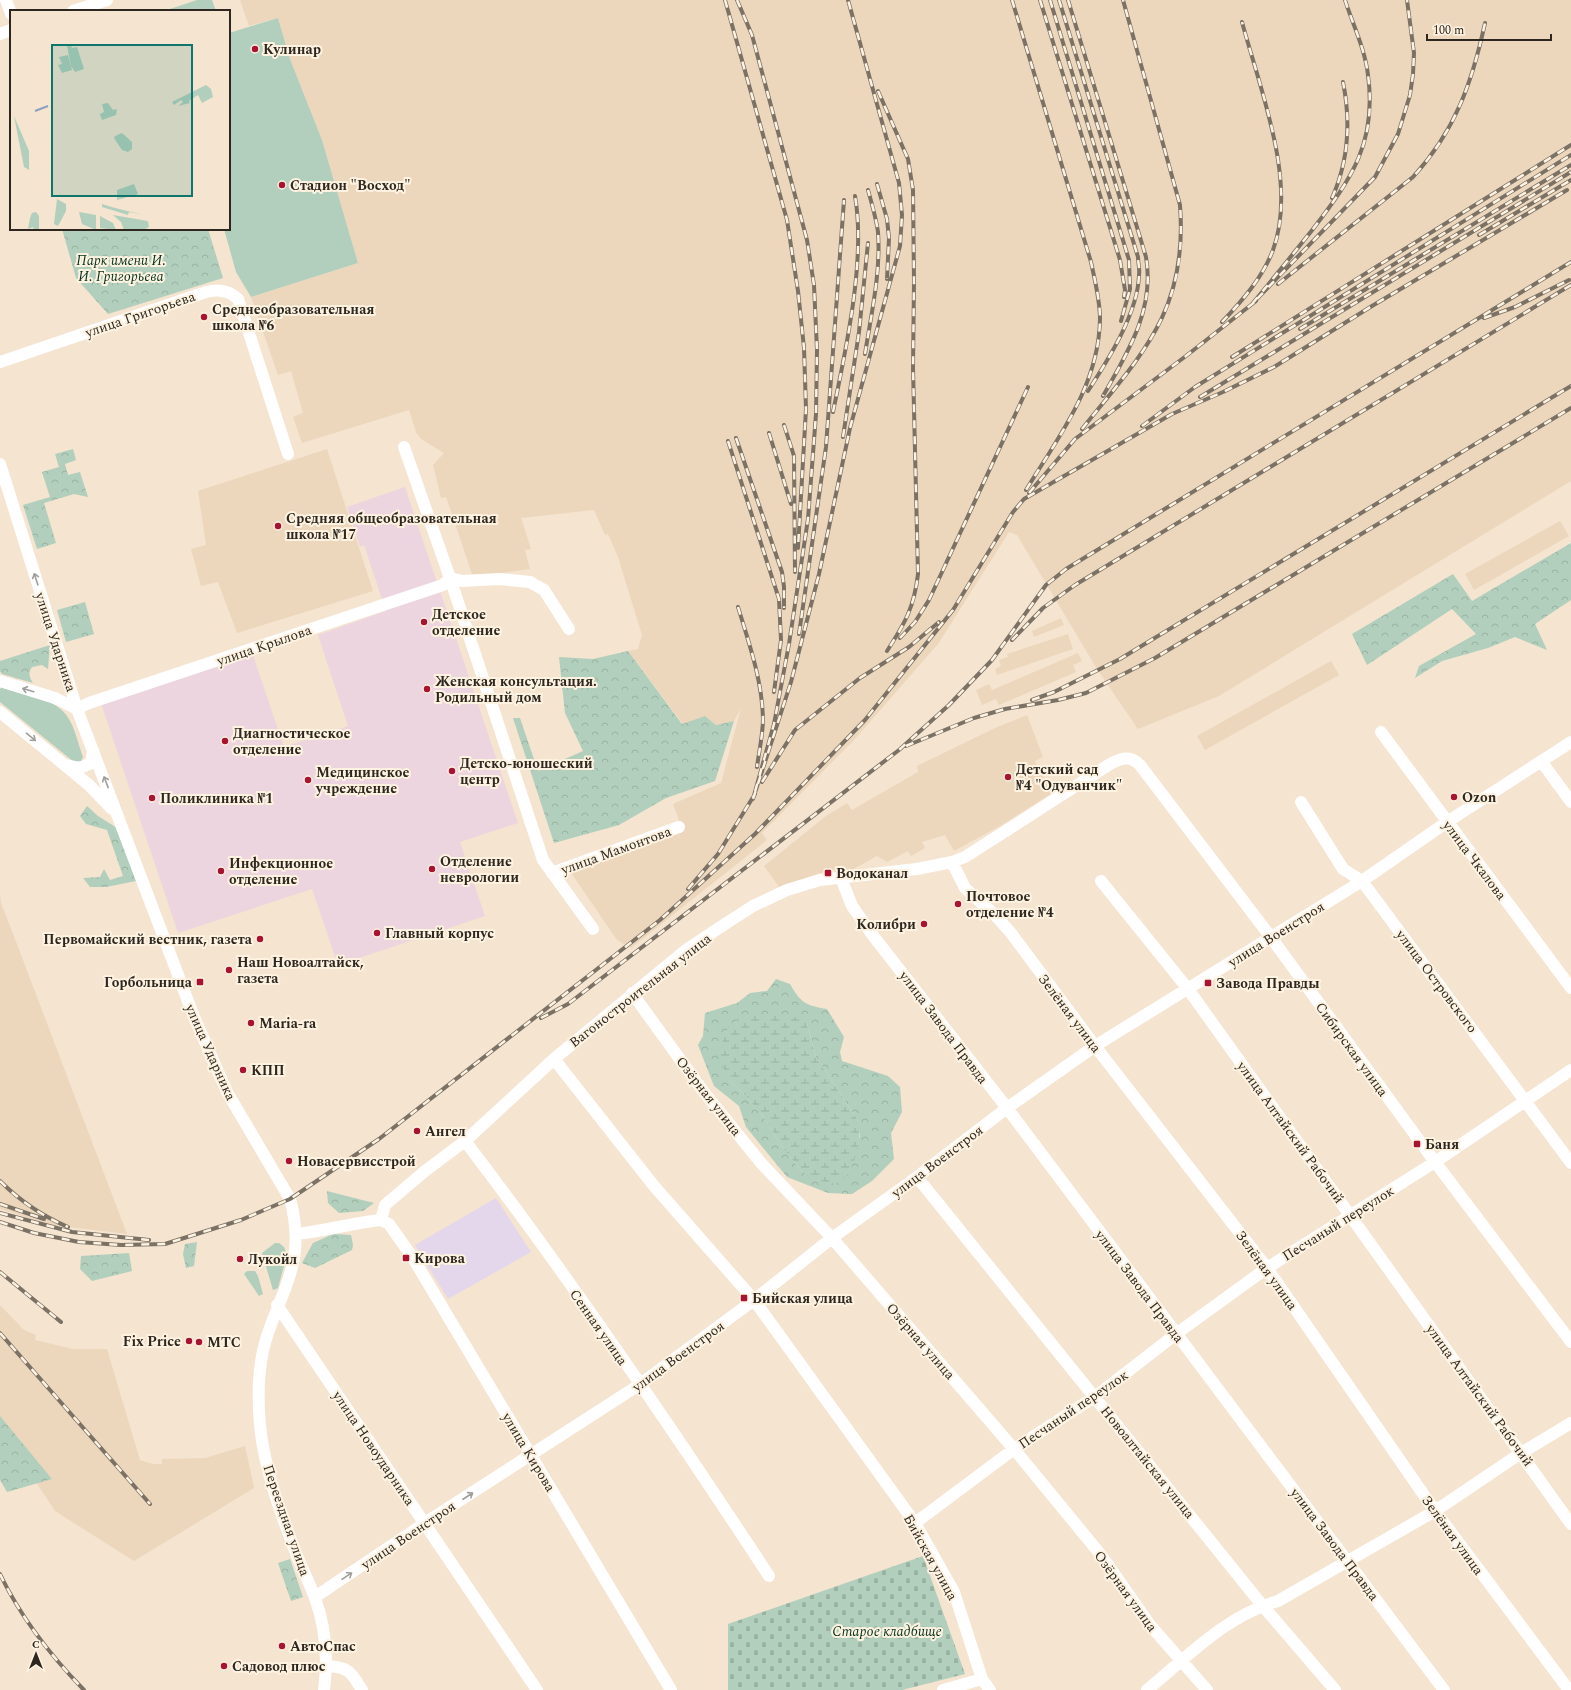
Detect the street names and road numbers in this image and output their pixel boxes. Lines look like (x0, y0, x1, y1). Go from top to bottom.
street label: улица Григорьева (81, 286, 198, 343)
street label: улица Ударника (29, 589, 82, 695)
street label: улица Крылова (213, 619, 314, 672)
street label: улица Чкалова (1437, 815, 1512, 905)
street label: улица Мамонтова (557, 821, 674, 881)
street label: улица Военстроя (1223, 896, 1328, 973)
street label: улица Островского (1390, 925, 1482, 1037)
street label: Вагоностроительная улица (565, 928, 716, 1053)
street label: улица Завода Правда (893, 966, 993, 1088)
street label: Зелёная улица (1033, 969, 1106, 1057)
street label: Сибирская улица (1310, 998, 1393, 1101)
street label: улица Ударника (179, 1000, 241, 1104)
street label: Озёрная улица (671, 1052, 747, 1141)
street label: улица Алтайский Рабочий (1231, 1056, 1349, 1208)
street label: улица Военстроя (886, 1120, 988, 1203)
street label: Песчаный переулок (1278, 1180, 1399, 1266)
street label: улица Завода Правда (1089, 1225, 1189, 1347)
street label: Зелёная улица (1230, 1226, 1303, 1315)
street label: Сенная улица (564, 1285, 633, 1370)
street label: Озёрная улица (881, 1298, 960, 1385)
street label: улица Военстроя (627, 1316, 729, 1398)
street label: улица Алтайский Рабочий (1420, 1319, 1538, 1471)
street label: Песчаный переулок (1014, 1365, 1133, 1454)
street label: улица Новоударника (327, 1386, 420, 1510)
street label: Новоалтайская улица (1095, 1401, 1200, 1523)
street label: улица Кирова (496, 1408, 561, 1496)
street label: Переездная улица (258, 1461, 316, 1579)
street label: улица Завода Правда (1284, 1483, 1384, 1605)
street label: Зелёная улица (1416, 1491, 1489, 1580)
street label: улица Военстроя (356, 1496, 460, 1575)
street label: Бийская улица (898, 1510, 963, 1604)
street label: Озёрная улица (1089, 1546, 1162, 1636)

